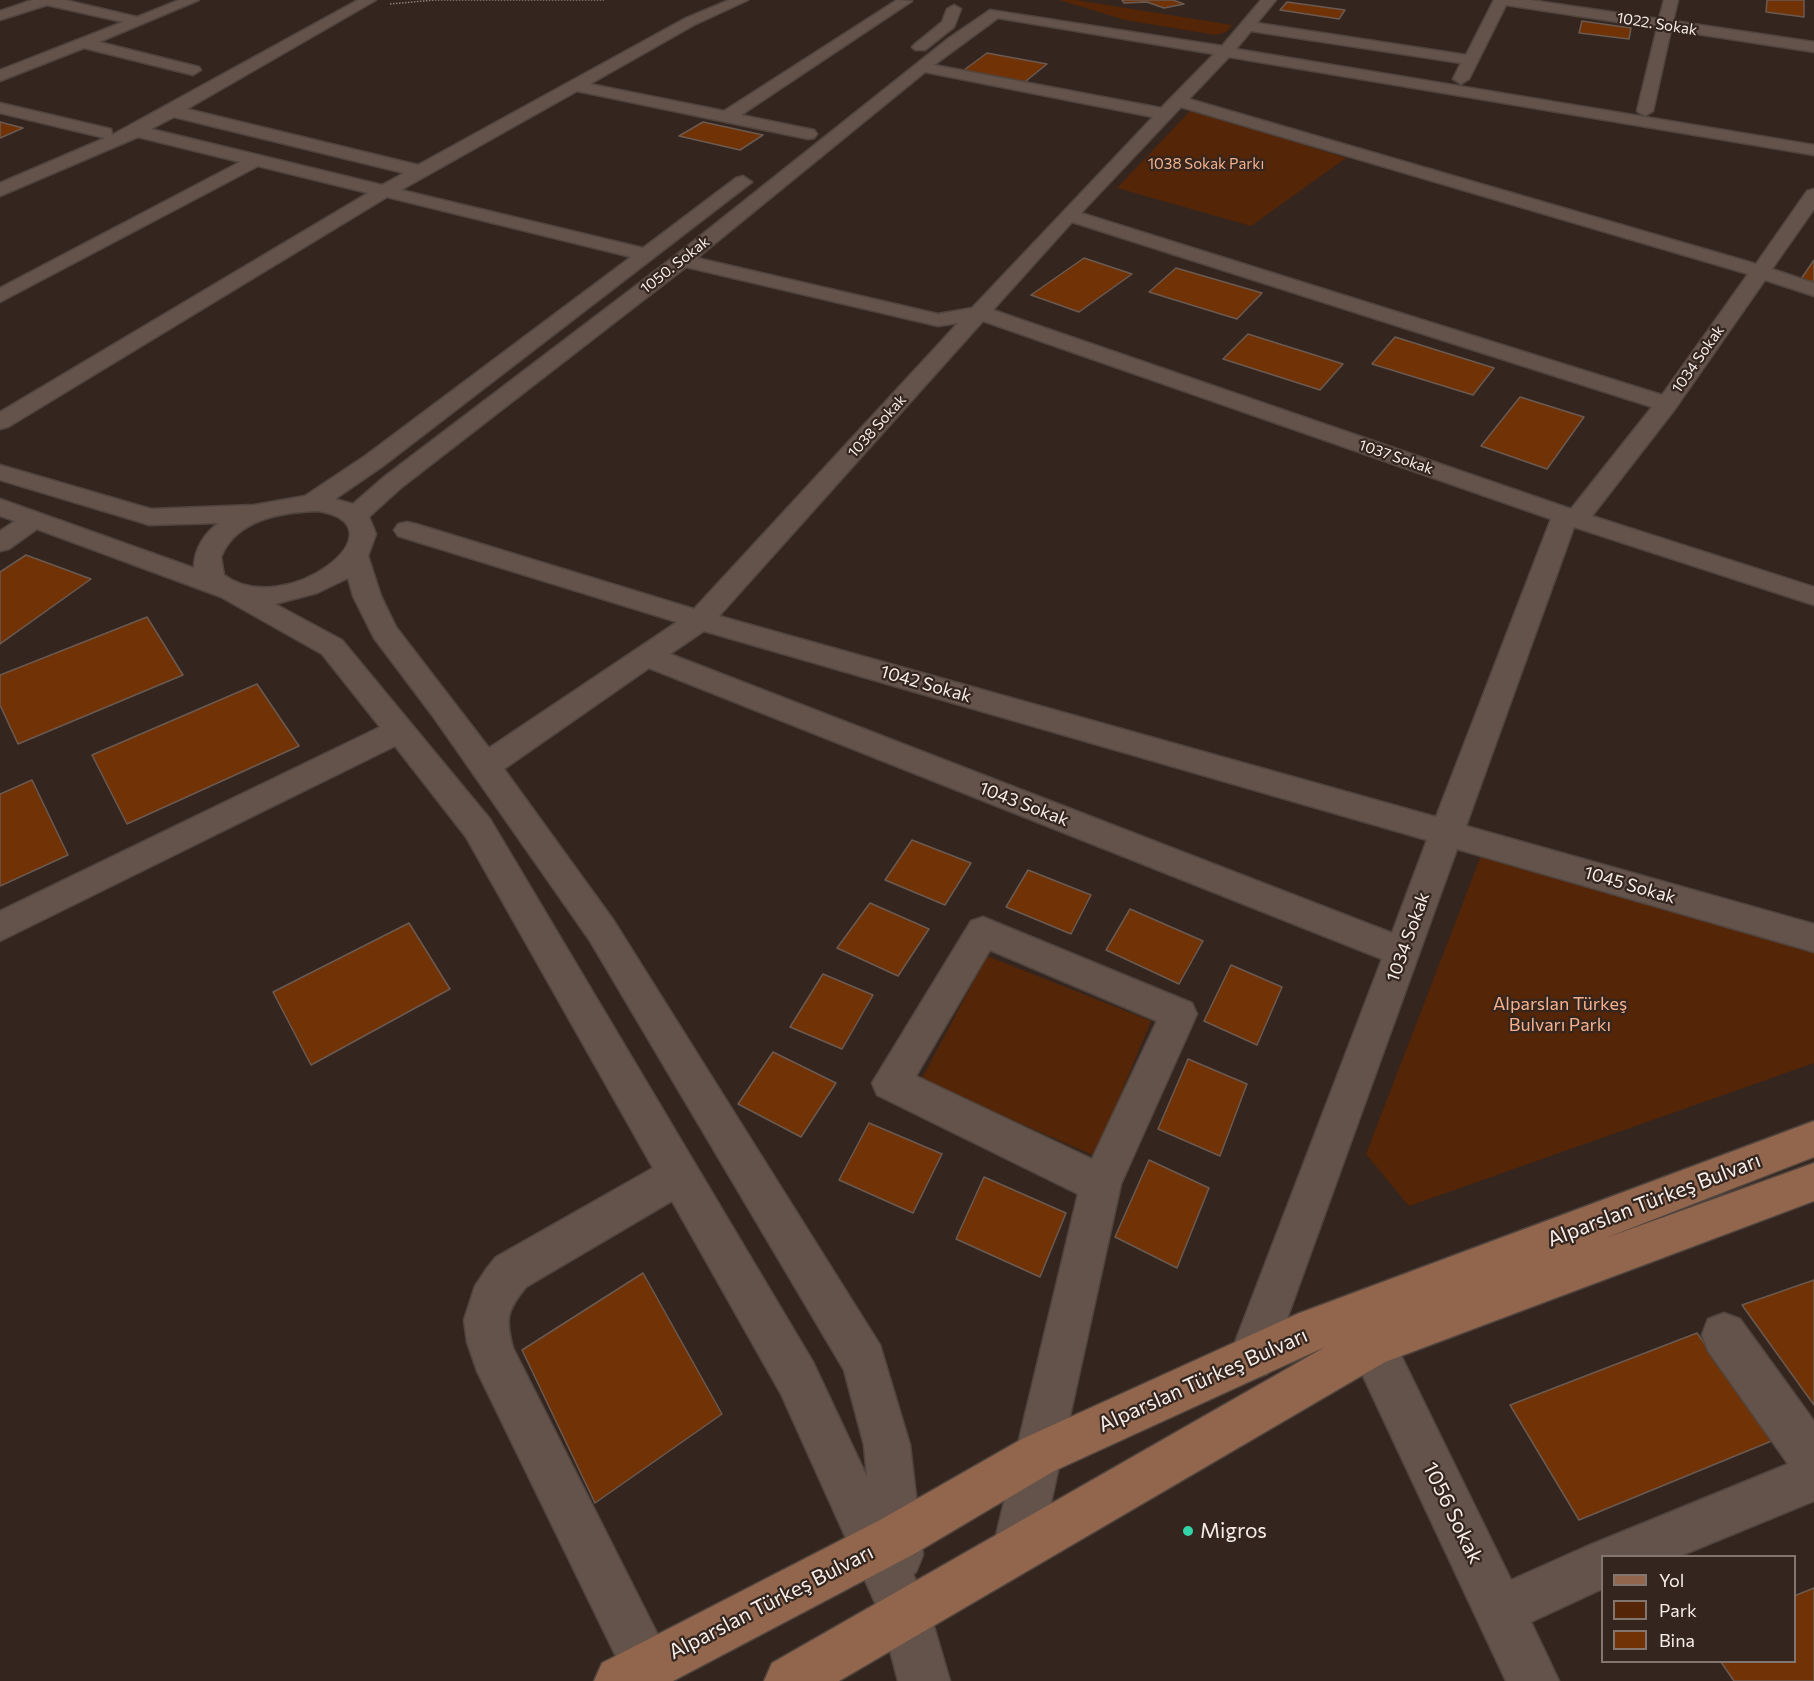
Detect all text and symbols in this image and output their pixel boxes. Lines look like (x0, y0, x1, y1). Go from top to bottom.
street label: 1022. Sokak (1616, 9, 1698, 39)
park label: 1038 Sokak Parkı (1148, 155, 1264, 173)
street label: 1050. Sokak (637, 232, 713, 298)
street label: 1034 Sokak (1668, 322, 1728, 396)
street label: 1038 Sokak (844, 391, 910, 461)
street label: 1037 Sokak (1357, 436, 1435, 478)
street label: 1042 Sokak (878, 661, 974, 707)
street label: 1043 Sokak (976, 777, 1072, 831)
street label: 1045 Sokak (1582, 862, 1678, 908)
street label: 1034 Sokak (1382, 889, 1434, 985)
park label: Alparslan Türkeş Bulvarı Parkı (1493, 993, 1627, 1036)
street label: Alparslan Türkeş Bulvarı (1544, 1148, 1764, 1252)
street label: Alparslan Türkeş Bulvarı (1094, 1322, 1312, 1438)
street label: 1056 Sokak (1418, 1458, 1488, 1568)
place label: Migros (1200, 1518, 1267, 1544)
marker: Migros (1181, 1524, 1195, 1538)
street label: Alparslan Türkeş Bulvarı (664, 1539, 878, 1665)
legend (1601, 1555, 1796, 1663)
text: Yol (1659, 1569, 1684, 1591)
text: Park (1659, 1599, 1697, 1621)
text: Bina (1659, 1629, 1695, 1651)

